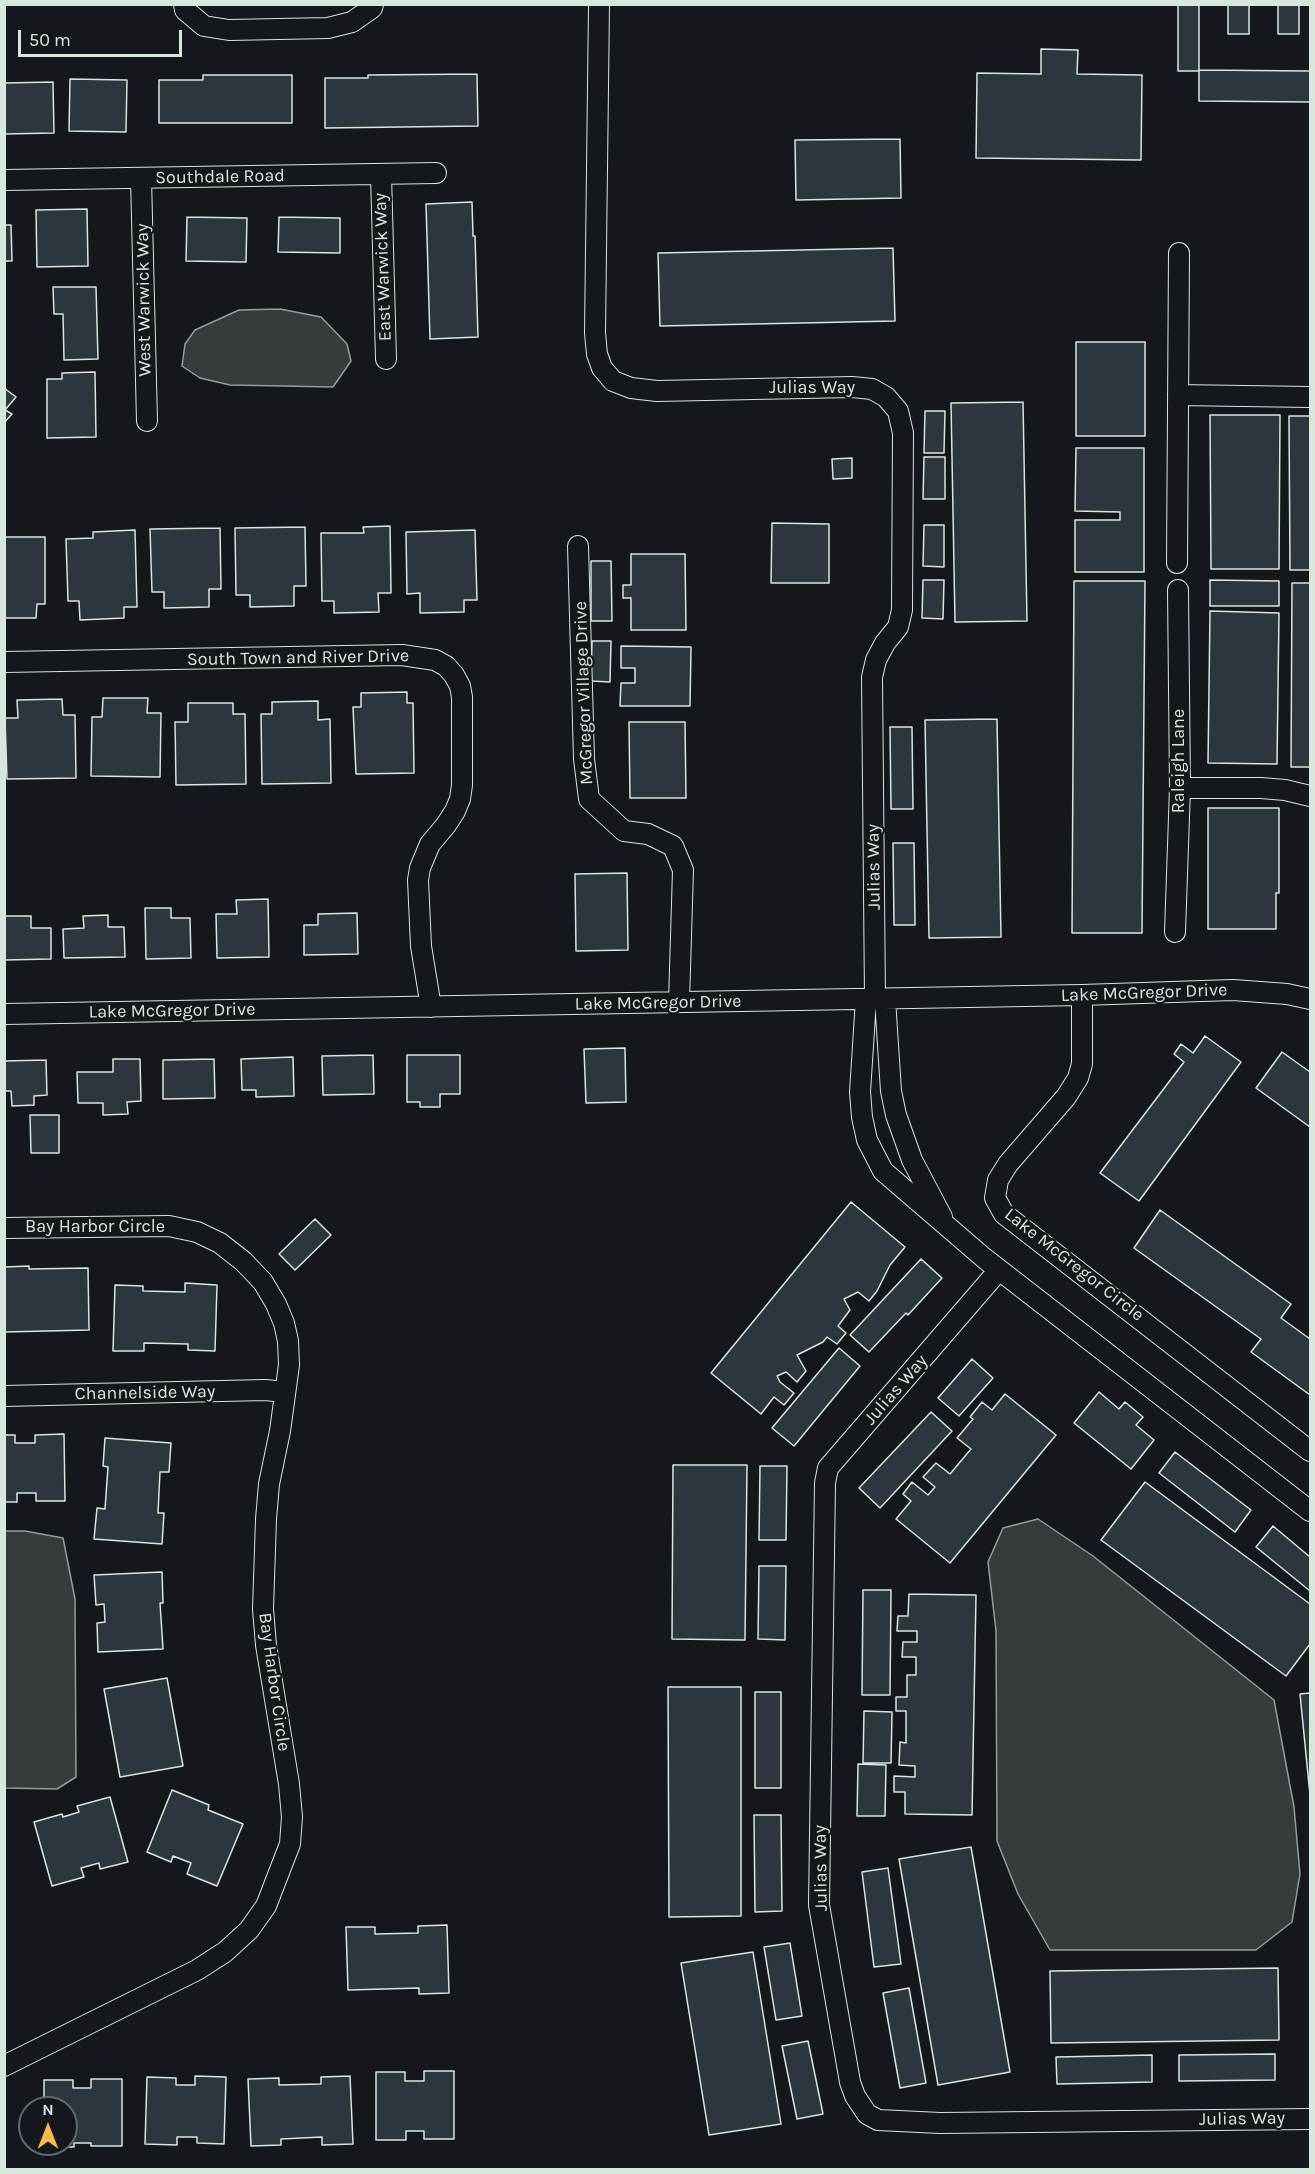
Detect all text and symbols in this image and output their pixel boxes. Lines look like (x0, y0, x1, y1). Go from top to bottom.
scale bar (21, 18, 184, 56)
text: 50 m (29, 29, 71, 51)
street label: Southdale Road (155, 165, 285, 189)
street label: East Warwick Way (370, 192, 396, 342)
street label: West Warwick Way (132, 223, 156, 377)
street label: Julias Way (769, 377, 855, 399)
street label: McGregor Village Drive (570, 601, 598, 785)
street label: South Town and River Drive (187, 645, 409, 671)
street label: Raleigh Lane (1168, 709, 1190, 813)
street label: Julias Way (862, 824, 886, 910)
street label: Lake McGregor Drive (1060, 979, 1228, 1007)
street label: Lake McGregor Drive (574, 991, 742, 1015)
street label: Lake McGregor Drive (88, 999, 256, 1023)
street label: Lake McGregor Circle (1000, 1204, 1148, 1326)
street label: Bay Harbor Circle (25, 1216, 165, 1238)
street label: Julias Way (860, 1350, 932, 1430)
street label: Channelside Way (75, 1381, 215, 1405)
street label: Bay Harbor Circle (254, 1611, 294, 1753)
street label: Julias Way (809, 1825, 833, 1911)
north arrow (18, 2096, 78, 2156)
text: N (42, 2100, 54, 2119)
street label: Julias Way (1199, 2107, 1285, 2131)

